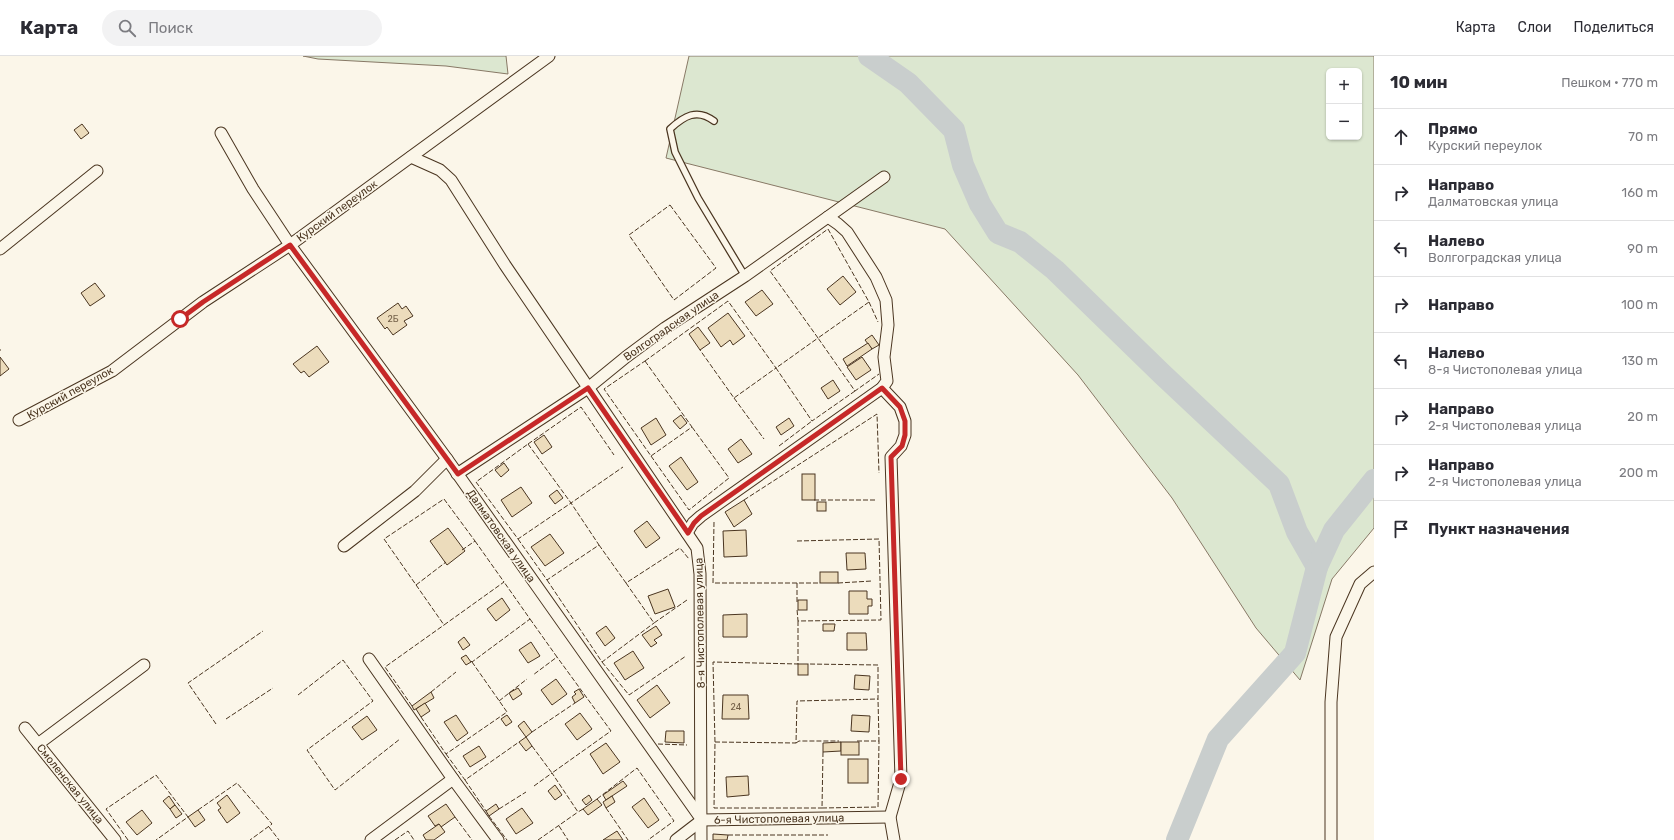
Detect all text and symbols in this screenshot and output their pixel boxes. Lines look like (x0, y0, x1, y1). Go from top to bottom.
search box (102, 10, 382, 46)
text: Карта (20, 16, 78, 39)
icon: search (116, 17, 138, 39)
text: Поиск (148, 19, 193, 37)
text: Карта (1456, 19, 1496, 36)
text: Слои (1518, 19, 1552, 36)
text: Поделиться (1574, 19, 1654, 36)
map controls (1326, 68, 1362, 140)
button: + (1326, 68, 1362, 104)
text: 10 мин (1390, 72, 1448, 92)
text: Пешком · 770 m (1561, 75, 1658, 90)
button: − (1326, 104, 1362, 140)
text: Прямо (1428, 120, 1478, 138)
icon: ahead (1390, 126, 1412, 148)
text: 70 m (1628, 129, 1658, 144)
text: Курский переулок (1428, 138, 1542, 153)
text: Направо (1428, 176, 1494, 194)
street label: Курский переулок (294, 177, 380, 245)
icon: right (1390, 182, 1412, 204)
text: 160 m (1622, 185, 1658, 200)
text: Далматовская улица (1428, 194, 1558, 209)
text: Налево (1428, 232, 1485, 250)
icon: left (1390, 238, 1412, 260)
text: 90 m (1627, 241, 1658, 256)
text: Волгоградская улица (1428, 250, 1562, 265)
street label: Волгоградская улица (621, 288, 721, 364)
icon: right (1390, 294, 1412, 316)
text: Направо (1428, 296, 1494, 314)
text: 100 m (1621, 297, 1658, 312)
route start (171, 310, 189, 328)
house number: 2Б (387, 314, 399, 324)
text: Налево (1428, 344, 1485, 362)
icon: left (1390, 350, 1412, 372)
text: 130 m (1622, 353, 1658, 368)
text: 8-я Чистополевая улица (1428, 362, 1583, 377)
street label: Курский переулок (25, 364, 115, 422)
text: Направо (1428, 400, 1494, 418)
icon: right (1390, 406, 1412, 428)
text: 20 m (1627, 409, 1658, 424)
text: 2-я Чистополевая улица (1428, 418, 1582, 433)
text: Направо (1428, 456, 1494, 474)
icon: right (1390, 462, 1412, 484)
text: 200 m (1619, 465, 1658, 480)
text: 2-я Чистополевая улица (1428, 474, 1582, 489)
street label: Далматовская улица (464, 487, 538, 585)
icon: arrive (1390, 518, 1412, 540)
text: Пункт назначения (1428, 520, 1570, 538)
street label: 8-я Чистополевая улица (692, 558, 708, 688)
house number: 24 (731, 702, 742, 712)
street label: Смоленская улица (34, 742, 106, 826)
route end (892, 770, 910, 788)
street label: 6-я Чистополевая улица (714, 811, 844, 827)

